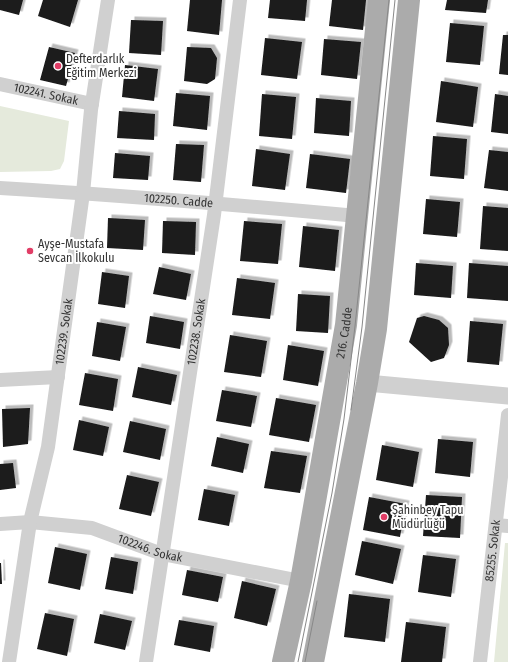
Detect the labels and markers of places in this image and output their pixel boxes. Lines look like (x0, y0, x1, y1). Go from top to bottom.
place label: Defterdarlık Eğitim Merkezi (66, 52, 137, 80)
marker: Defterdarlık Eğitim Merkezi (53, 61, 63, 71)
place label: Ayşe-Mustafa Sevcan İlkokulu (38, 237, 115, 265)
marker: Ayşe-Mustafa Sevcan İlkokulu (25, 246, 35, 256)
place label: Şahinbey Tapu Müdürlüğü (392, 503, 463, 531)
marker: Şahinbey Tapu Müdürlüğü (379, 512, 389, 522)

